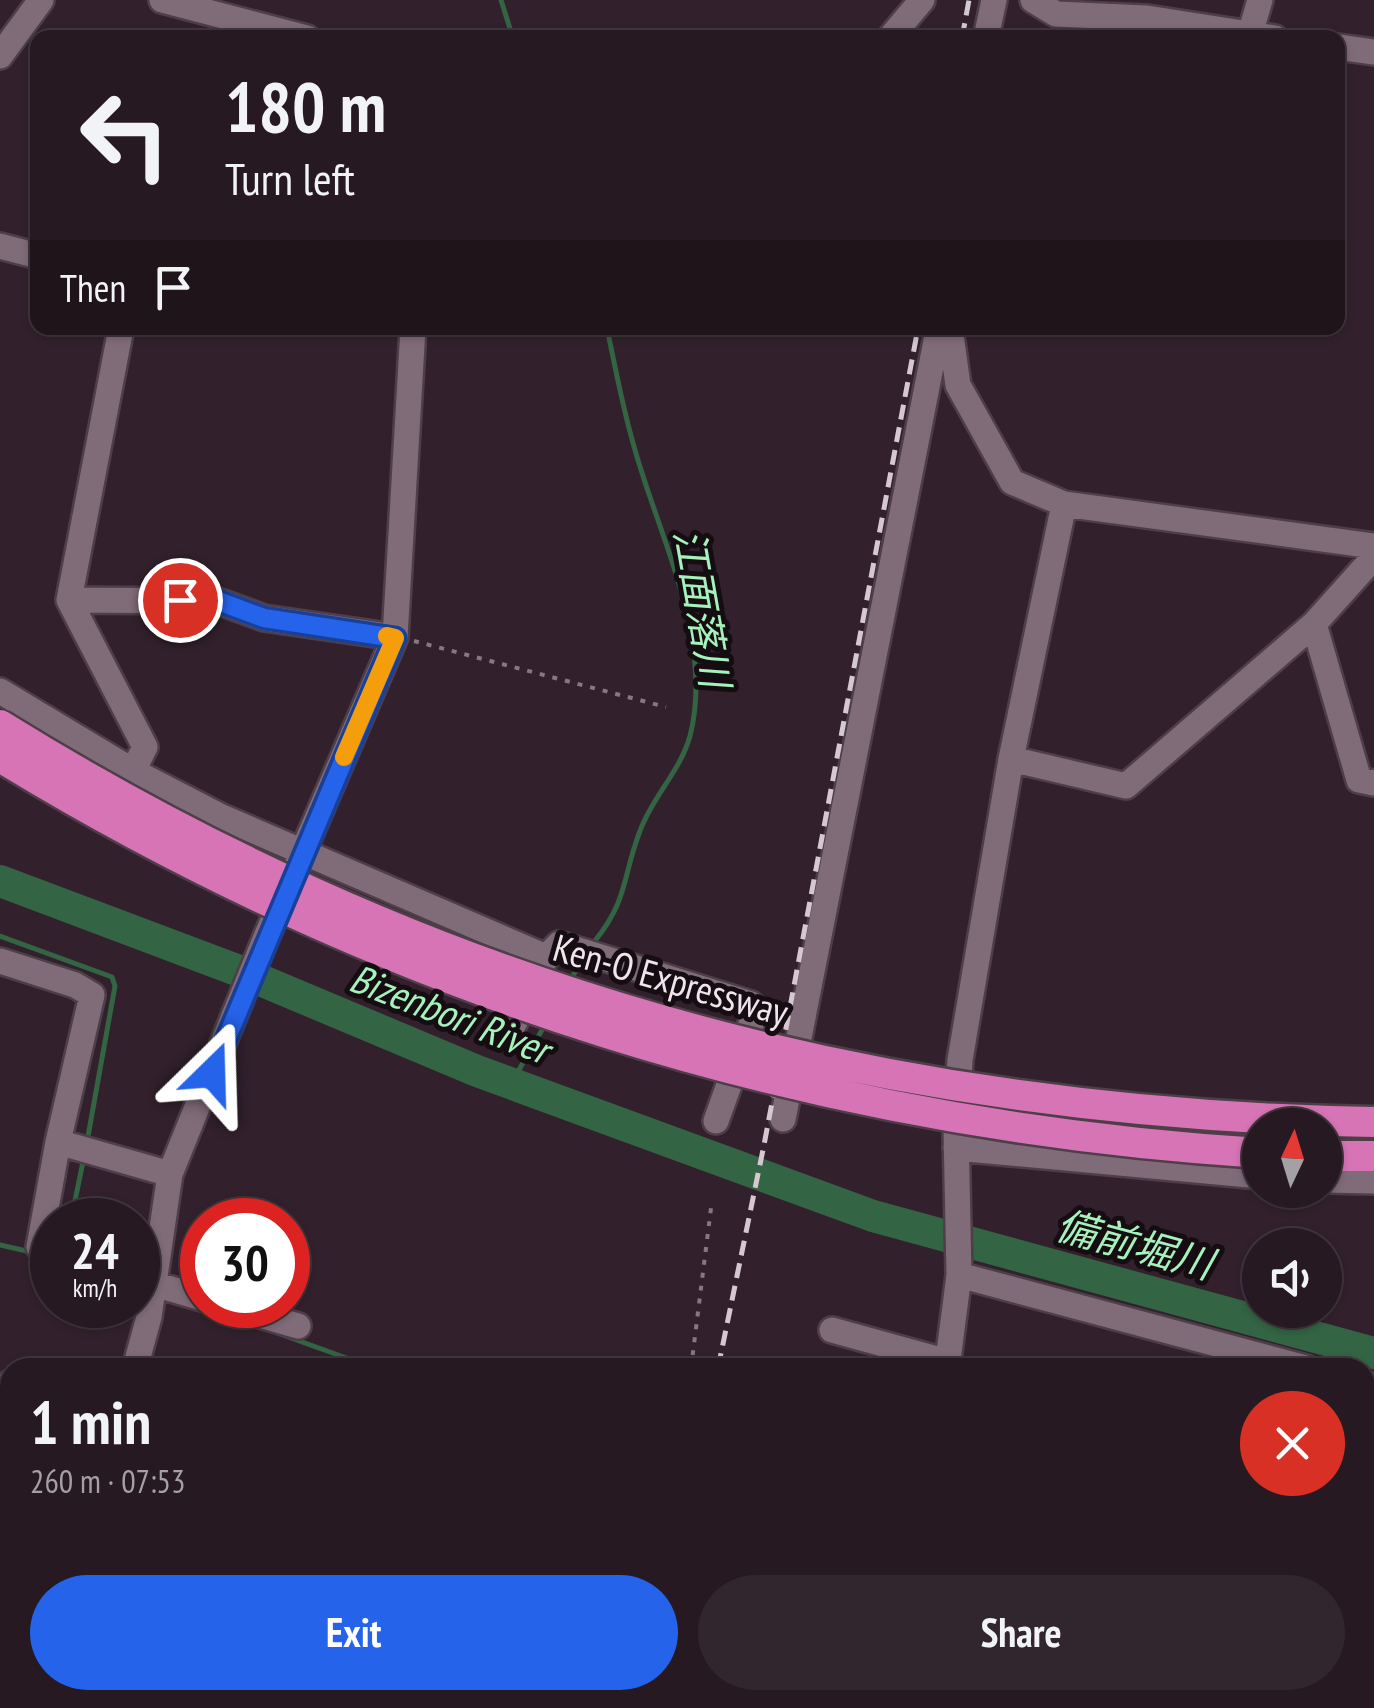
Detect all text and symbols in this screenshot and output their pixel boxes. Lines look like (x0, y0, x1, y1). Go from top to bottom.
text: 180 m (225, 61, 386, 151)
icon: left (60, 70, 190, 200)
text: Turn left (225, 149, 355, 207)
icon: arrive (146, 260, 201, 315)
text: Then (60, 263, 126, 312)
water label: 江面落川 (664, 525, 743, 695)
pin (138, 558, 223, 643)
icon: arrive (153, 573, 208, 628)
street label: Ken-O Expressway (548, 922, 795, 1036)
water label: Bizenbori River (343, 951, 562, 1077)
position arrow (160, 1021, 264, 1125)
north arrow (1242, 1108, 1342, 1208)
map controls (1242, 1108, 1342, 1328)
speed limit sign: 30 (180, 1198, 310, 1328)
water label: 備前堀川 (1051, 1198, 1223, 1291)
text: 24 (71, 1218, 119, 1283)
button: sound (1242, 1228, 1342, 1328)
text: km/h (73, 1272, 117, 1304)
text: 1 min (30, 1383, 151, 1461)
button: close (1240, 1391, 1345, 1496)
text: 260 m · 07:53 (30, 1460, 185, 1502)
button: Exit (30, 1575, 678, 1690)
button: Share (698, 1575, 1345, 1690)

